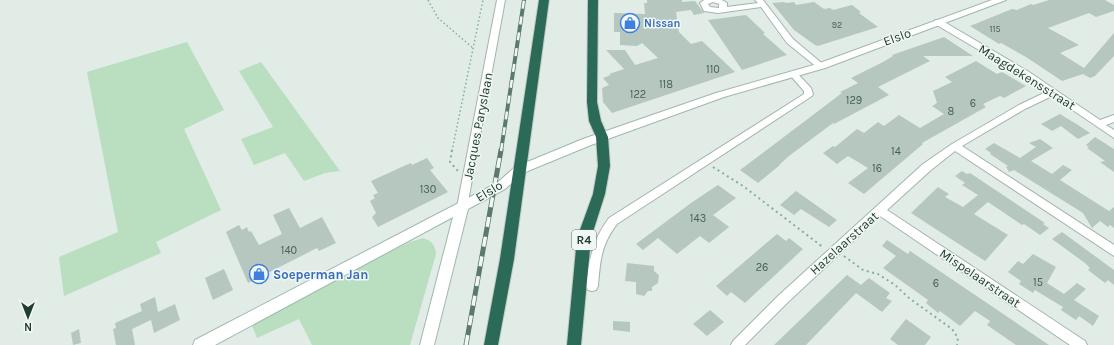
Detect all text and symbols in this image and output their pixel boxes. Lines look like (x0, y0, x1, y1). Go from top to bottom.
shop icon: Nissan (619, 12, 641, 34)
place label: Nissan (644, 17, 680, 30)
house number: 92 (832, 20, 842, 30)
house number: 115 (989, 24, 1001, 34)
street label: Elslo (881, 25, 913, 49)
street label: Maagdekensstraat (976, 41, 1078, 113)
house number: 110 (706, 63, 720, 76)
street label: Jacques Paryslaan (460, 71, 497, 181)
house number: 118 (659, 78, 673, 91)
house number: 122 (630, 88, 646, 101)
house number: 129 (846, 94, 862, 107)
house number: 6 (970, 97, 976, 110)
house number: 8 (948, 105, 955, 118)
house number: 14 (891, 145, 901, 158)
house number: 16 (872, 162, 882, 175)
street label: Elslo (473, 177, 505, 205)
house number: 130 (420, 183, 436, 196)
street label: Hazelaarstraat (807, 208, 881, 278)
house number: 143 (690, 212, 706, 225)
road number: R4 (572, 230, 596, 250)
house number: 140 (281, 244, 297, 257)
street label: Mispelaarstraat (937, 245, 1023, 311)
house number: 26 (756, 261, 768, 274)
shop icon: Soeperman Jan (248, 263, 270, 285)
place label: Soeperman Jan (273, 267, 368, 282)
house number: 15 (1033, 276, 1043, 289)
house number: 6 (933, 277, 939, 290)
north arrow (8, 297, 48, 337)
text: N (24, 320, 32, 333)

